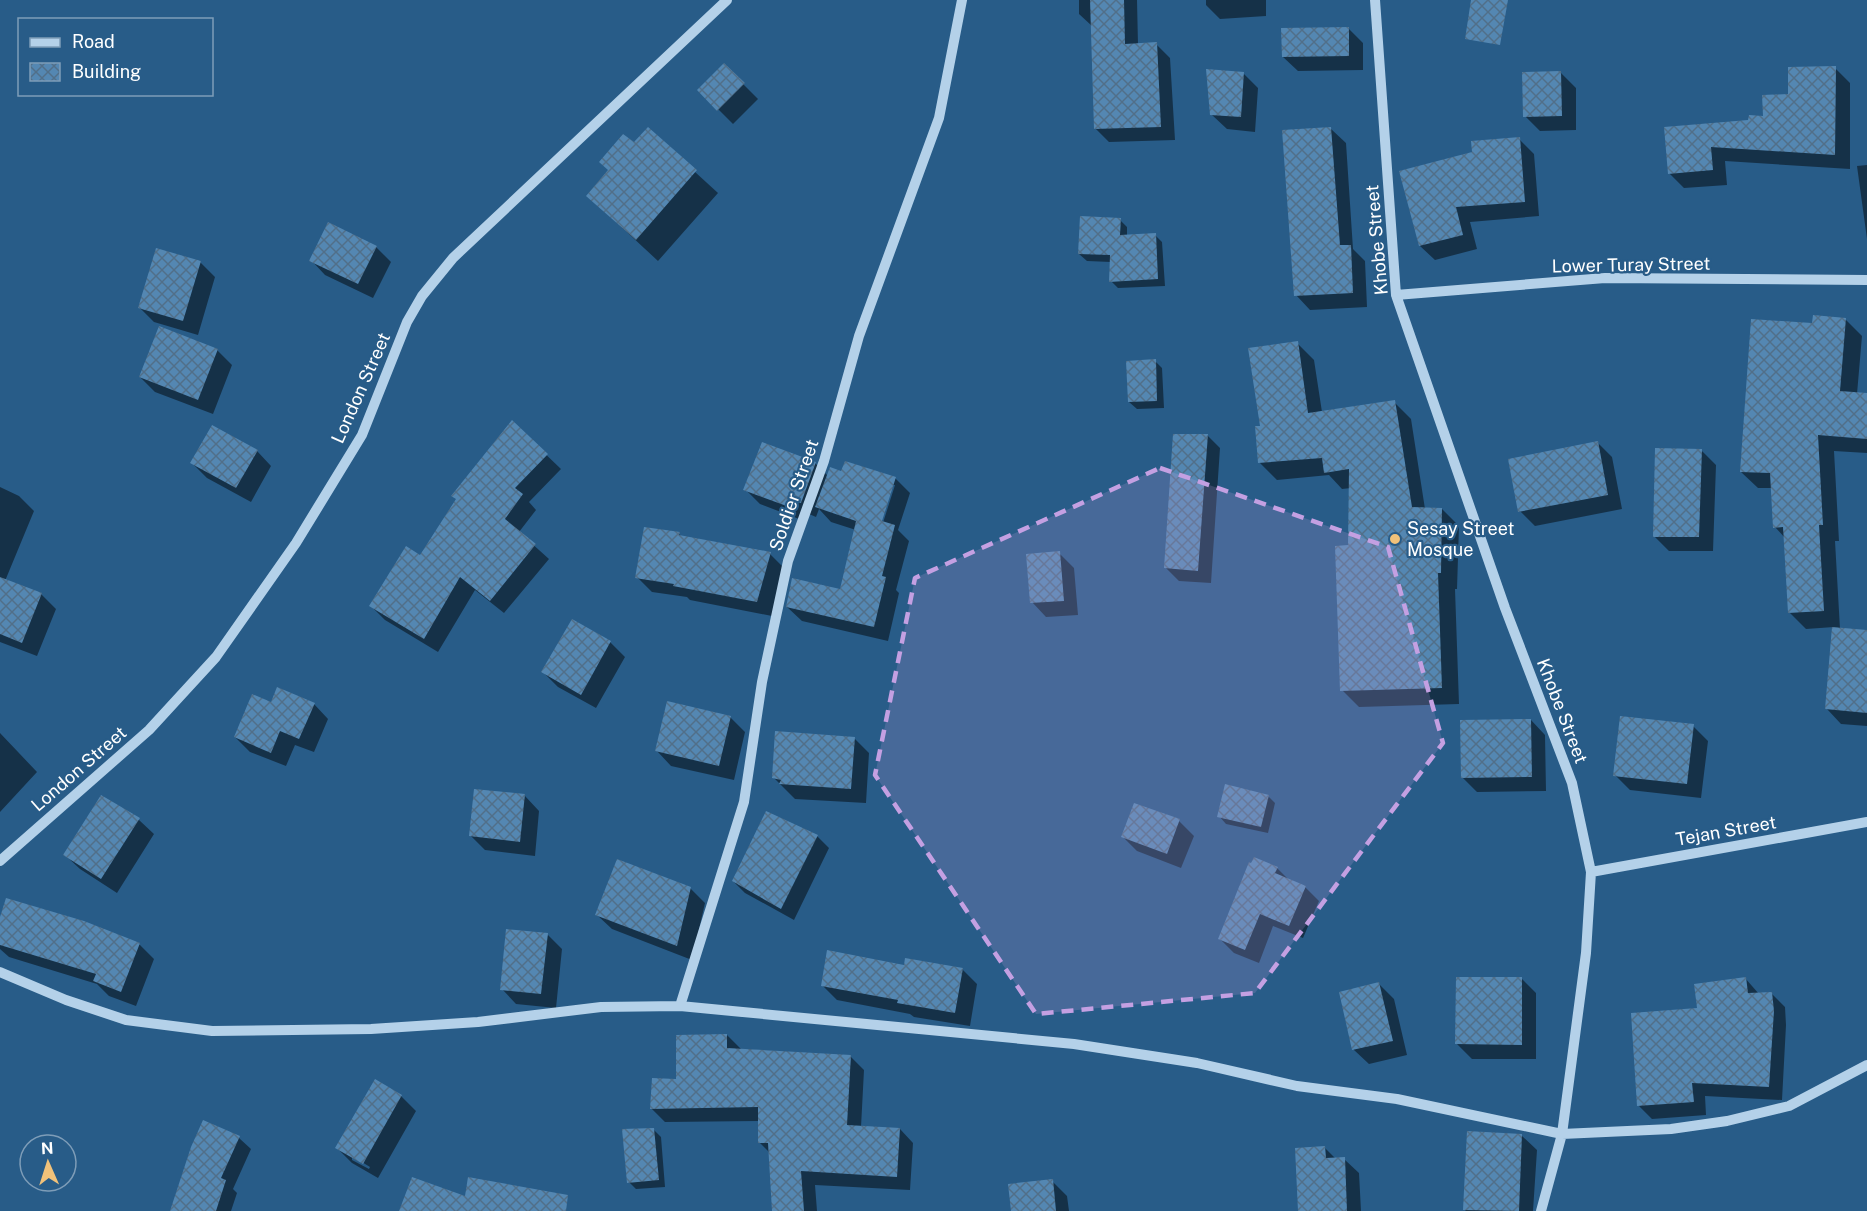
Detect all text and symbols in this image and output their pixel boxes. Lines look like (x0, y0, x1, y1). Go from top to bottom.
legend (18, 18, 213, 96)
text: Road (72, 31, 115, 52)
text: Building (72, 61, 141, 82)
street label: Khobe Street (1361, 184, 1392, 296)
street label: Lower Turay Street (1551, 253, 1711, 276)
street label: London Street (327, 329, 394, 446)
street label: Soldier Street (765, 436, 822, 553)
place label: Sesay Street Mosque (1407, 518, 1515, 560)
marker: Sesay Street Mosque (1388, 532, 1402, 546)
street label: Khobe Street (1533, 655, 1592, 766)
street label: London Street (27, 722, 130, 816)
street label: Tejan Street (1674, 811, 1778, 850)
north arrow (18, 1133, 78, 1193)
text: N (40, 1139, 54, 1158)

